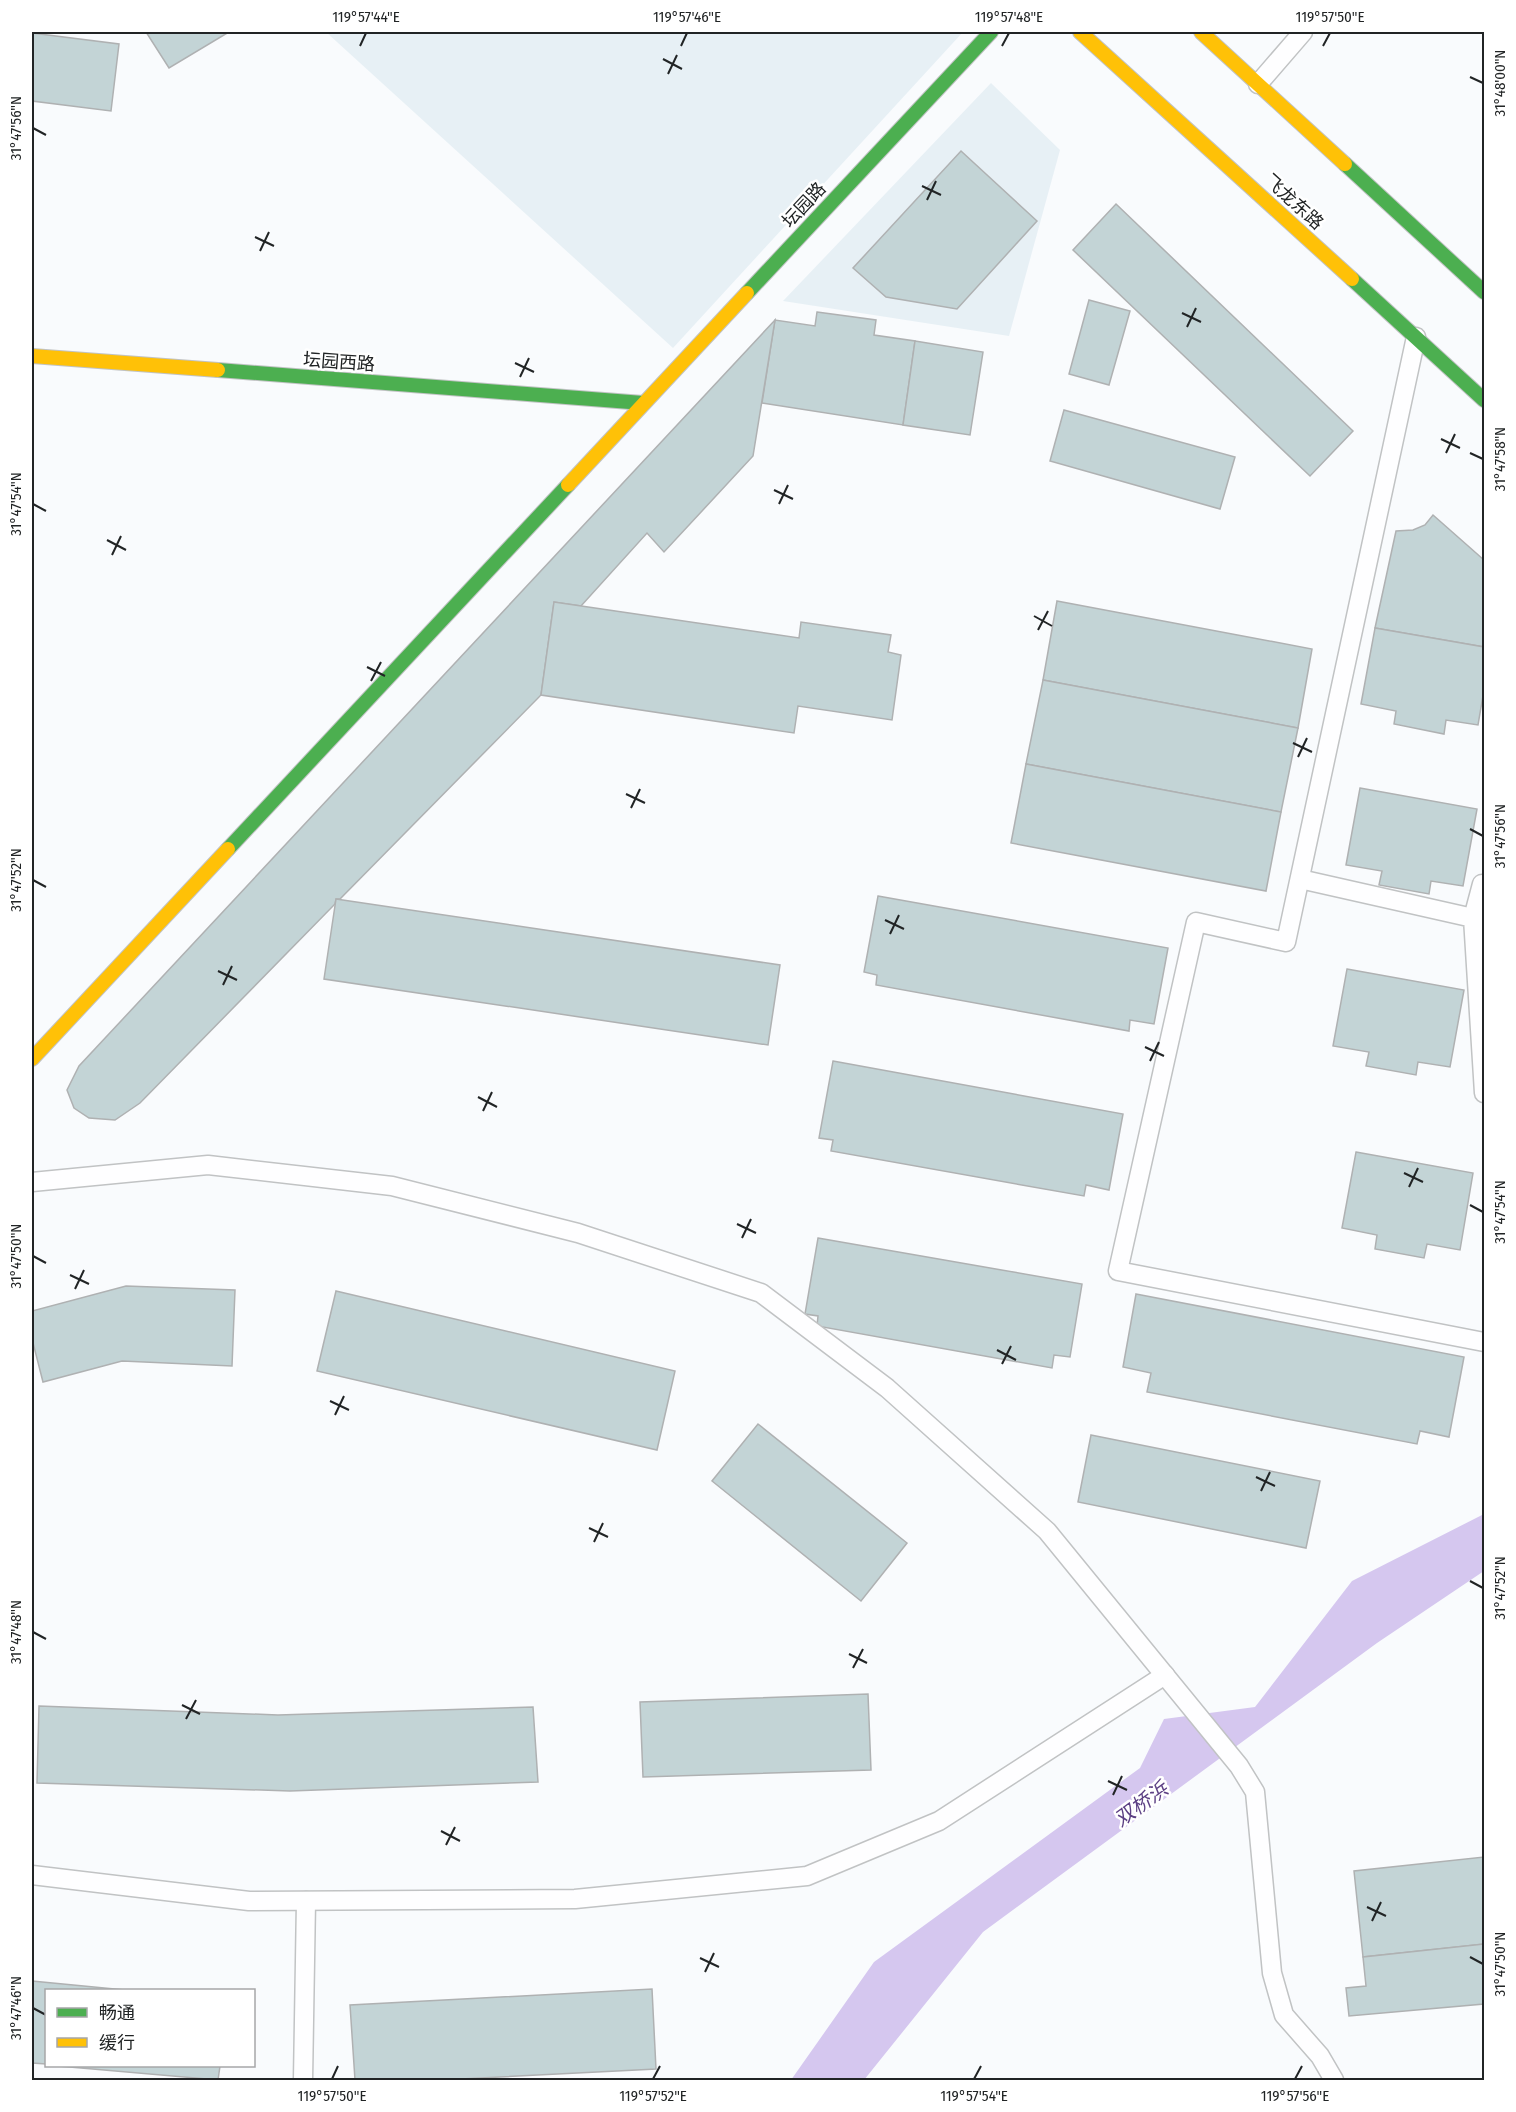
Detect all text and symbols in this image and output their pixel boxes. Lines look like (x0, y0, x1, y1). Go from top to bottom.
text: 119°57'44"E (332, 8, 400, 26)
text: 119°57'46"E (653, 8, 721, 26)
text: 119°57'48"E (975, 8, 1043, 26)
text: 119°57'50"E (1296, 8, 1364, 26)
text: 31°48'00"N (1491, 50, 1509, 116)
text: 31°47'56"N (7, 96, 25, 160)
street label: 飞龙东路 (1260, 170, 1328, 234)
street label: 坛园路 (778, 178, 830, 232)
street label: 坛园西路 (302, 349, 376, 375)
text: 31°47'58"N (1491, 427, 1509, 491)
text: 31°47'54"N (7, 472, 25, 536)
text: 31°47'56"N (1491, 804, 1509, 868)
text: 31°47'52"N (7, 848, 25, 912)
text: 31°47'54"N (1491, 1180, 1509, 1244)
text: 31°47'50"N (7, 1224, 25, 1288)
text: 31°47'52"N (1491, 1556, 1509, 1620)
text: 31°47'48"N (7, 1600, 25, 1664)
water label: 双桥浜 (1110, 1775, 1174, 1831)
text: 31°47'50"N (1491, 1932, 1509, 1996)
text: 31°47'46"N (7, 1976, 25, 2040)
legend (45, 1989, 255, 2067)
text: 畅通 (99, 2002, 135, 2024)
text: 缓行 (99, 2032, 135, 2054)
text: 119°57'50"E (298, 2087, 366, 2105)
text: 119°57'52"E (619, 2087, 687, 2105)
text: 119°57'54"E (940, 2087, 1008, 2105)
text: 119°57'56"E (1261, 2087, 1329, 2105)

